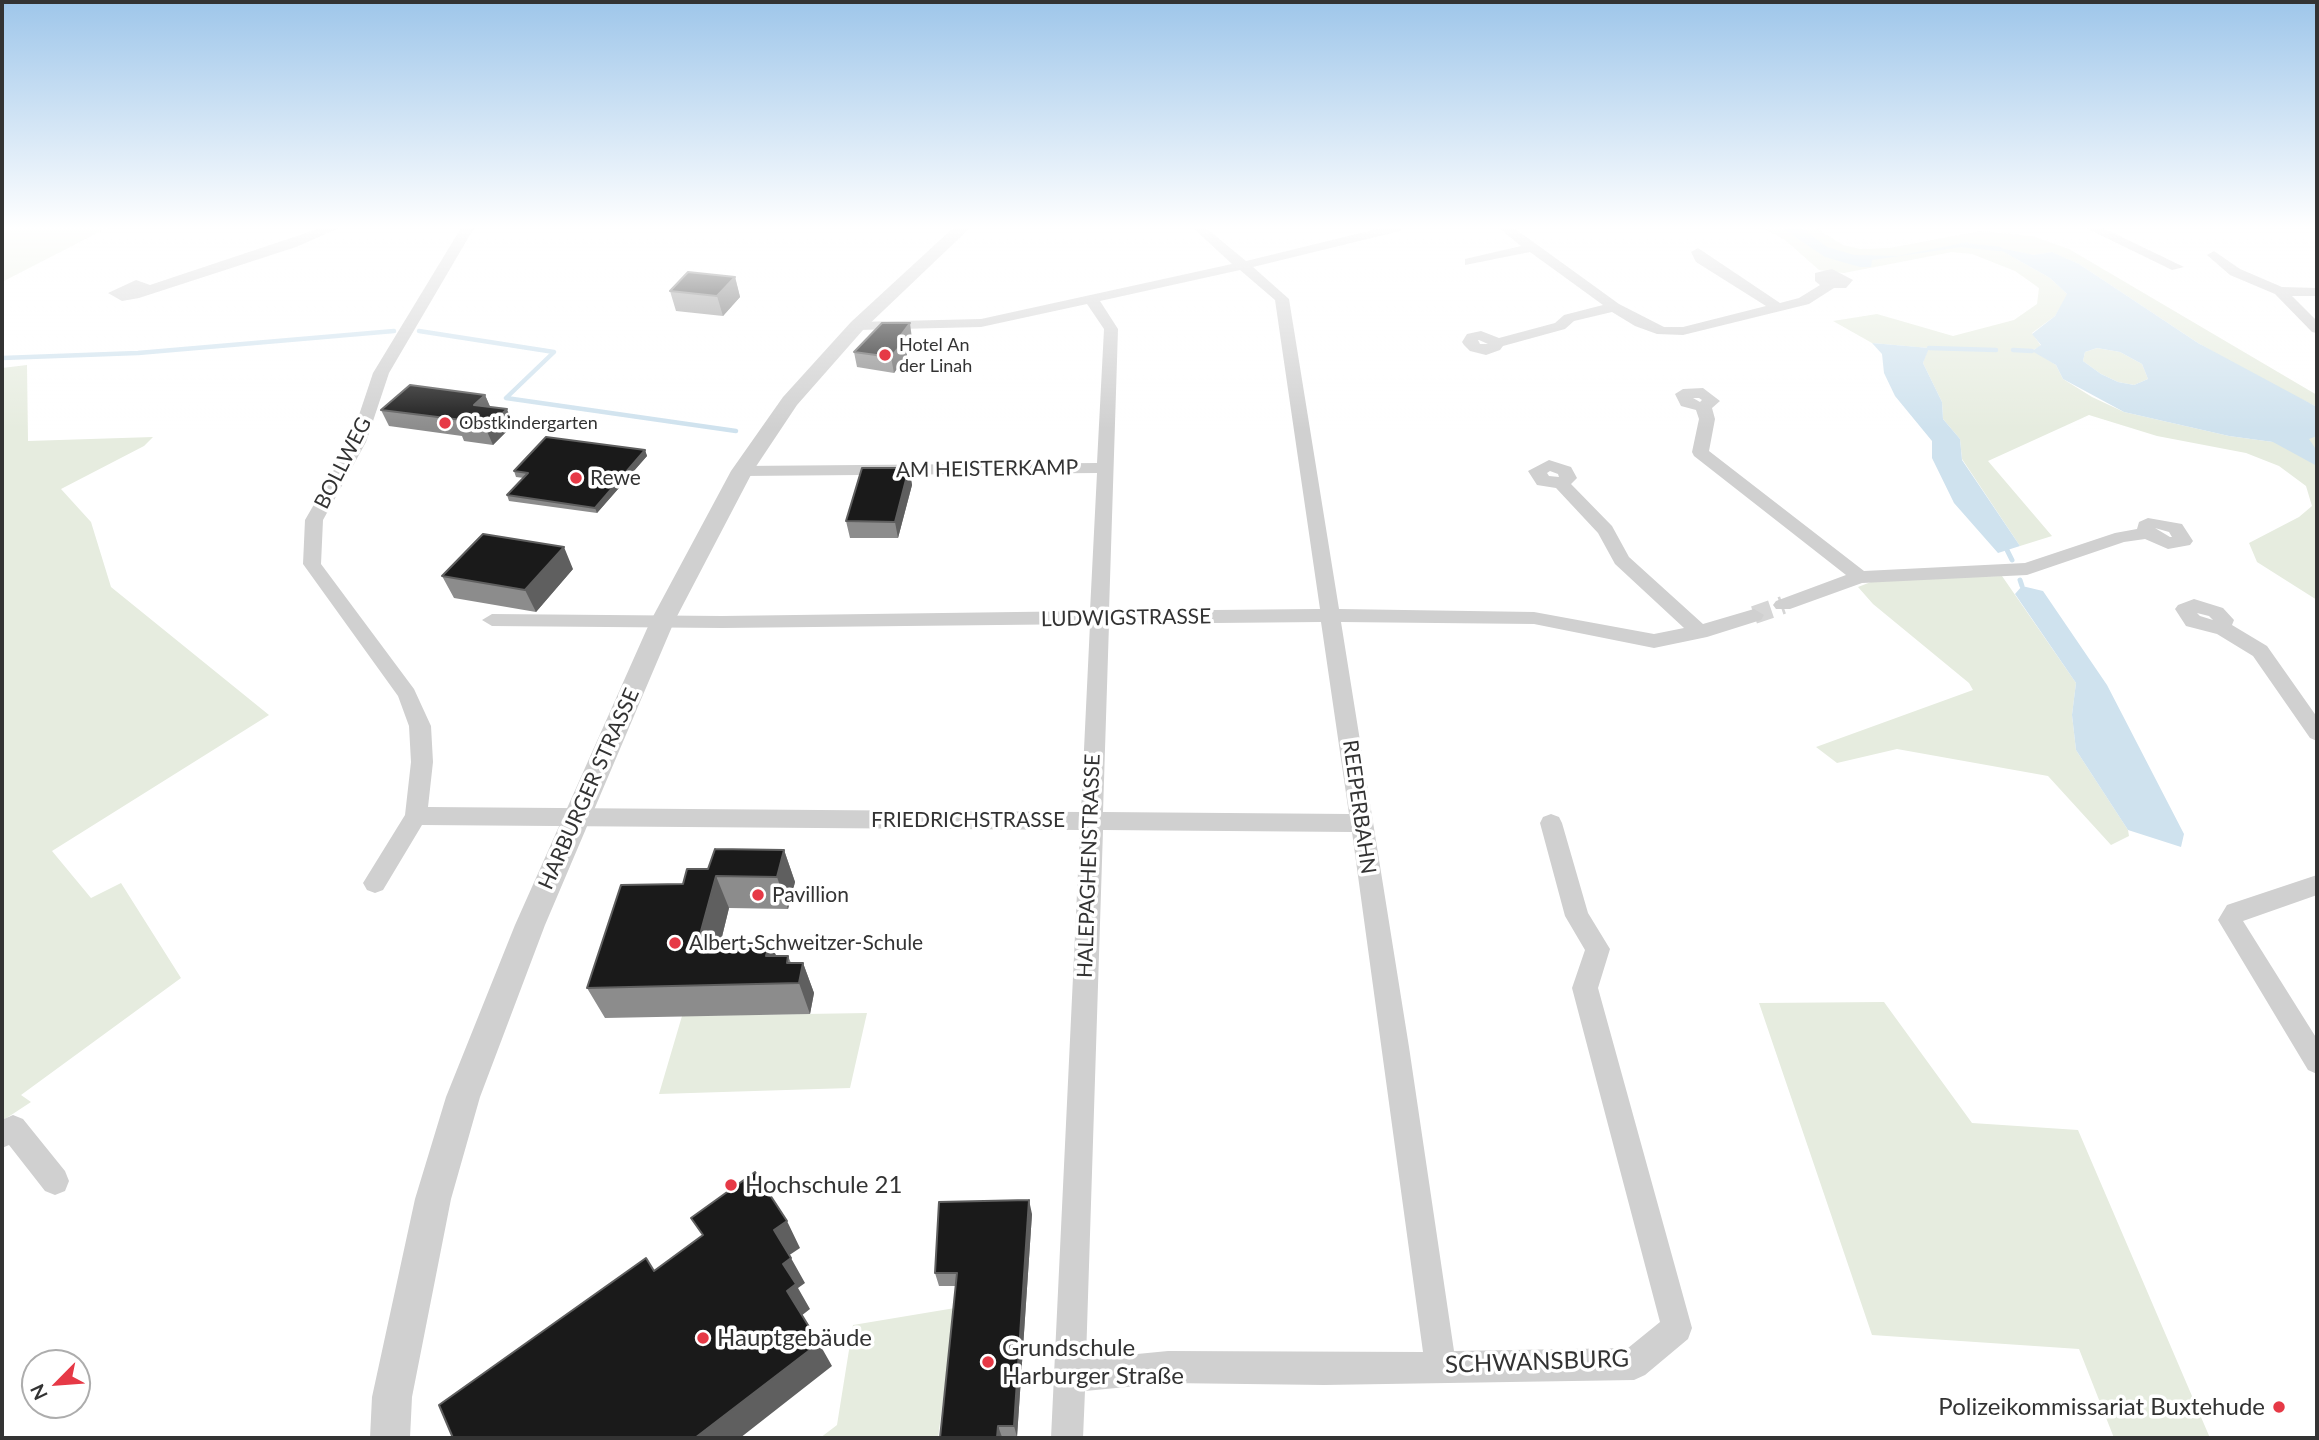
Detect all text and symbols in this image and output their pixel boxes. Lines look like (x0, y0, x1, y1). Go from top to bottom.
place label: Hotel An der Linah (899, 334, 972, 376)
marker: Hotel An der Linah (877, 347, 893, 363)
place label: Obstkindergarten (459, 412, 598, 434)
street label: BOLLWEG (309, 413, 377, 513)
marker: Obstkindergarten (437, 415, 453, 431)
street label: AM HEISTERKAMP (896, 455, 1078, 483)
place label: Rewe (590, 465, 641, 491)
marker: Rewe (568, 470, 584, 486)
street label: LUDWIGSTRASSE (1041, 604, 1211, 632)
street label: HARBURGER STRASSE (533, 685, 645, 893)
street label: REEPERBAHN (1337, 738, 1381, 876)
street label: HALEPAGHENSTRASSE (1072, 754, 1106, 978)
street label: FRIEDRICHSTRASSE (871, 807, 1065, 833)
place label: Pavillion (772, 882, 849, 908)
marker: Pavillion (750, 887, 766, 903)
place label: Albert-Schweitzer-Schule (689, 930, 923, 956)
marker: Albert-Schweitzer-Schule (667, 935, 683, 951)
place label: Hochschule 21 (745, 1171, 902, 1199)
marker: Hochschule 21 (723, 1177, 739, 1193)
place label: Hauptgebäude (717, 1324, 872, 1352)
marker: Hauptgebäude (695, 1330, 711, 1346)
place label: Grundschule Harburger Straße (1002, 1334, 1184, 1390)
street label: SCHWANSBURG (1444, 1344, 1630, 1380)
north arrow (21, 1349, 91, 1419)
marker: Grundschule Harburger Straße (980, 1354, 996, 1370)
text: N (25, 1381, 52, 1404)
place label: Polizeikommissariat Buxtehude (1938, 1393, 2265, 1421)
marker: Polizeikommissariat Buxtehude (2271, 1399, 2287, 1415)

